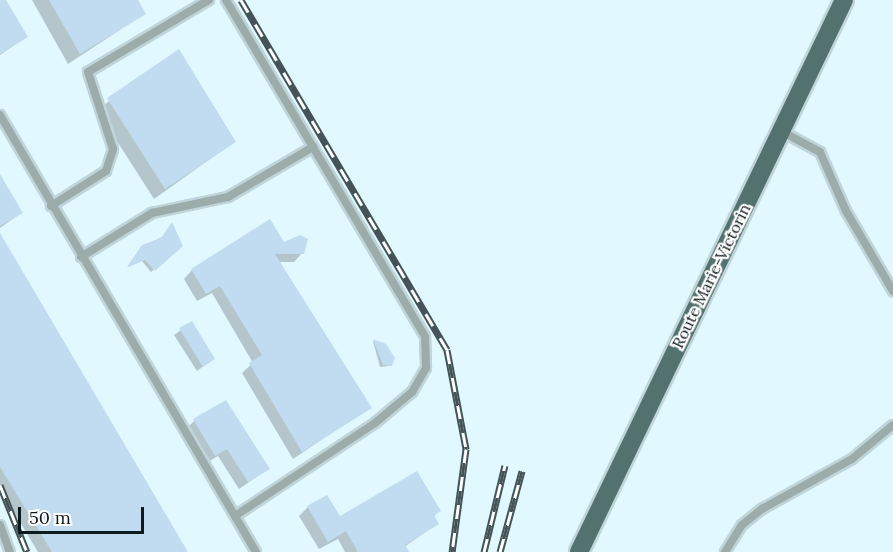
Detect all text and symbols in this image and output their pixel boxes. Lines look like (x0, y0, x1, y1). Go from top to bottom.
street label: Route Marie-Victorin (668, 201, 754, 351)
scale bar (21, 495, 147, 533)
text: 50 m (29, 506, 71, 529)

